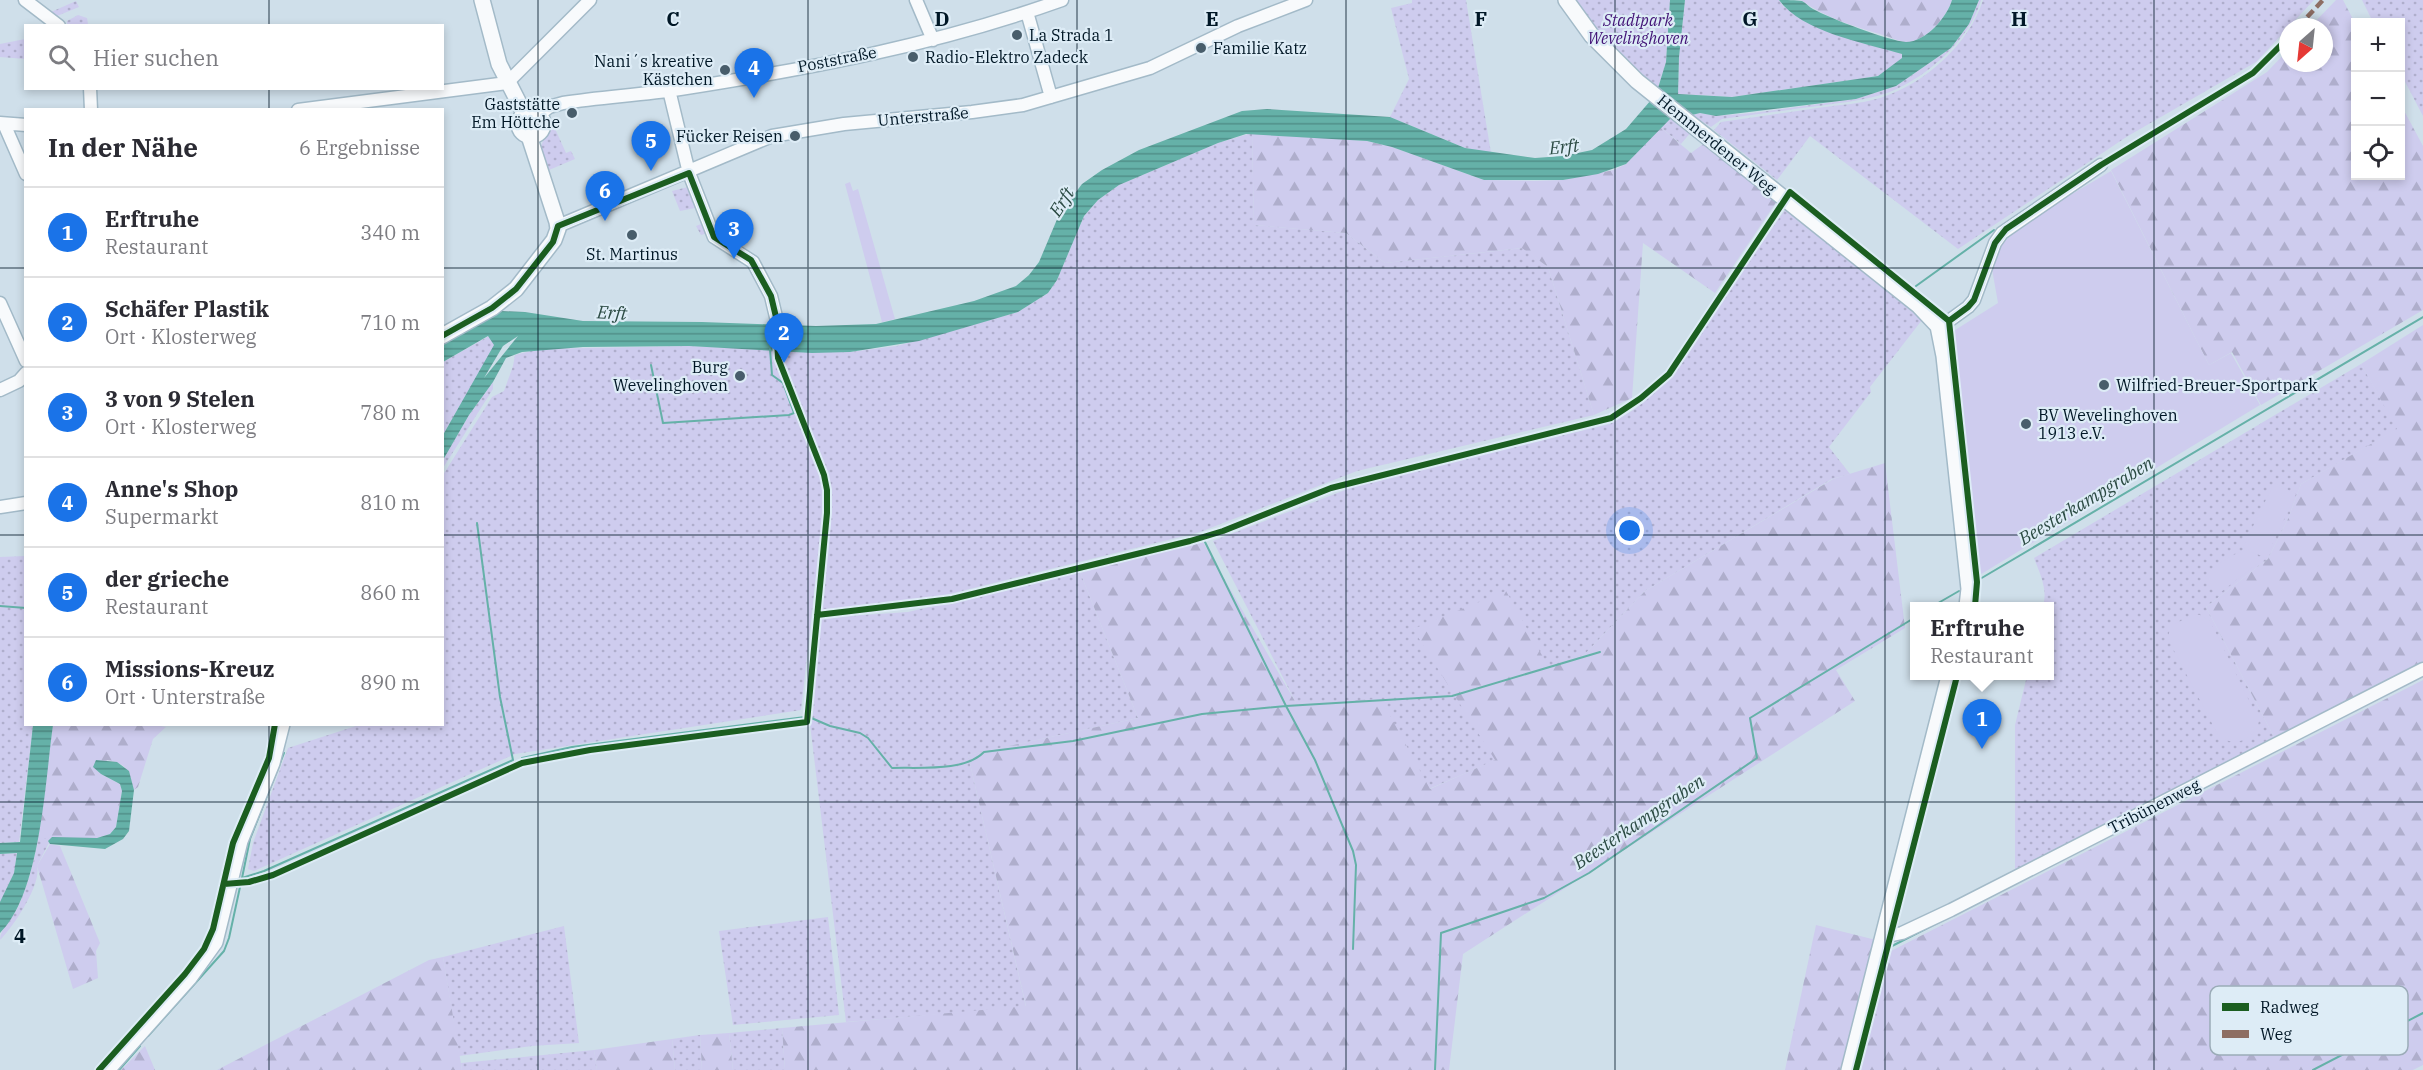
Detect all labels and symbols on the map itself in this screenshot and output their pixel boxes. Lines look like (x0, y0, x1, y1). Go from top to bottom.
text: C (666, 5, 680, 32)
text: D (934, 5, 950, 32)
text: E (1205, 5, 1219, 32)
text: F (1475, 5, 1487, 32)
text: G (1742, 5, 1758, 32)
text: H (2011, 5, 2027, 32)
park label: Stadtpark Wevelinghoven (1587, 10, 1689, 48)
north arrow (2279, 18, 2333, 72)
place label: La Strada 1 (1029, 25, 1114, 45)
marker: La Strada 1 (1010, 28, 1024, 42)
place label: Familie Katz (1213, 38, 1307, 58)
marker: Familie Katz (1194, 41, 1208, 55)
street label: Poststraße (796, 42, 878, 76)
place label: Radio-Elektro Zadeck (925, 47, 1089, 67)
pin: 4 (734, 48, 774, 98)
marker: Radio-Elektro Zadeck (906, 50, 920, 64)
place label: Nani´s kreative Kästchen (594, 51, 713, 89)
marker: Nani´s kreative Kästchen (718, 63, 732, 77)
street label: Hemmerdener Weg (1653, 90, 1781, 198)
place label: Gaststätte Em Höttche (471, 94, 560, 132)
street label: Unterstraße (877, 102, 969, 130)
marker: Gaststätte Em Höttche (565, 106, 579, 120)
pin: 5 (632, 122, 670, 171)
place label: Fücker Reisen (676, 126, 783, 146)
marker: Fücker Reisen (788, 129, 802, 143)
water label: Erft (1547, 133, 1581, 160)
pin: 6 (586, 172, 624, 221)
water label: Erft (1043, 182, 1080, 221)
pin: 3 (714, 210, 754, 259)
marker: St. Martinus (625, 228, 639, 242)
place label: St. Martinus (586, 244, 678, 264)
water label: Erft (595, 300, 628, 325)
pin: 2 (764, 314, 804, 363)
place label: Burg Wevelinghoven (613, 357, 728, 395)
marker: Burg Wevelinghoven (733, 369, 747, 383)
place label: Wilfried-Breuer-Sportpark (2116, 375, 2318, 395)
marker: Wilfried-Breuer-Sportpark (2097, 378, 2111, 392)
place label: BV Wevelinghoven 1913 e.V. (2038, 405, 2178, 443)
marker: BV Wevelinghoven 1913 e.V. (2019, 417, 2033, 431)
water label: Beesterkampgraben (2013, 451, 2158, 550)
your location (1615, 516, 1644, 545)
pin: 1 (1962, 700, 2002, 749)
water label: Beesterkampgraben (1568, 769, 1709, 875)
street label: Tribünenweg (2105, 774, 2203, 838)
text: 4 (14, 922, 26, 949)
legend (2210, 986, 2408, 1055)
text: Radweg (2260, 997, 2319, 1017)
text: Weg (2260, 1024, 2292, 1044)

